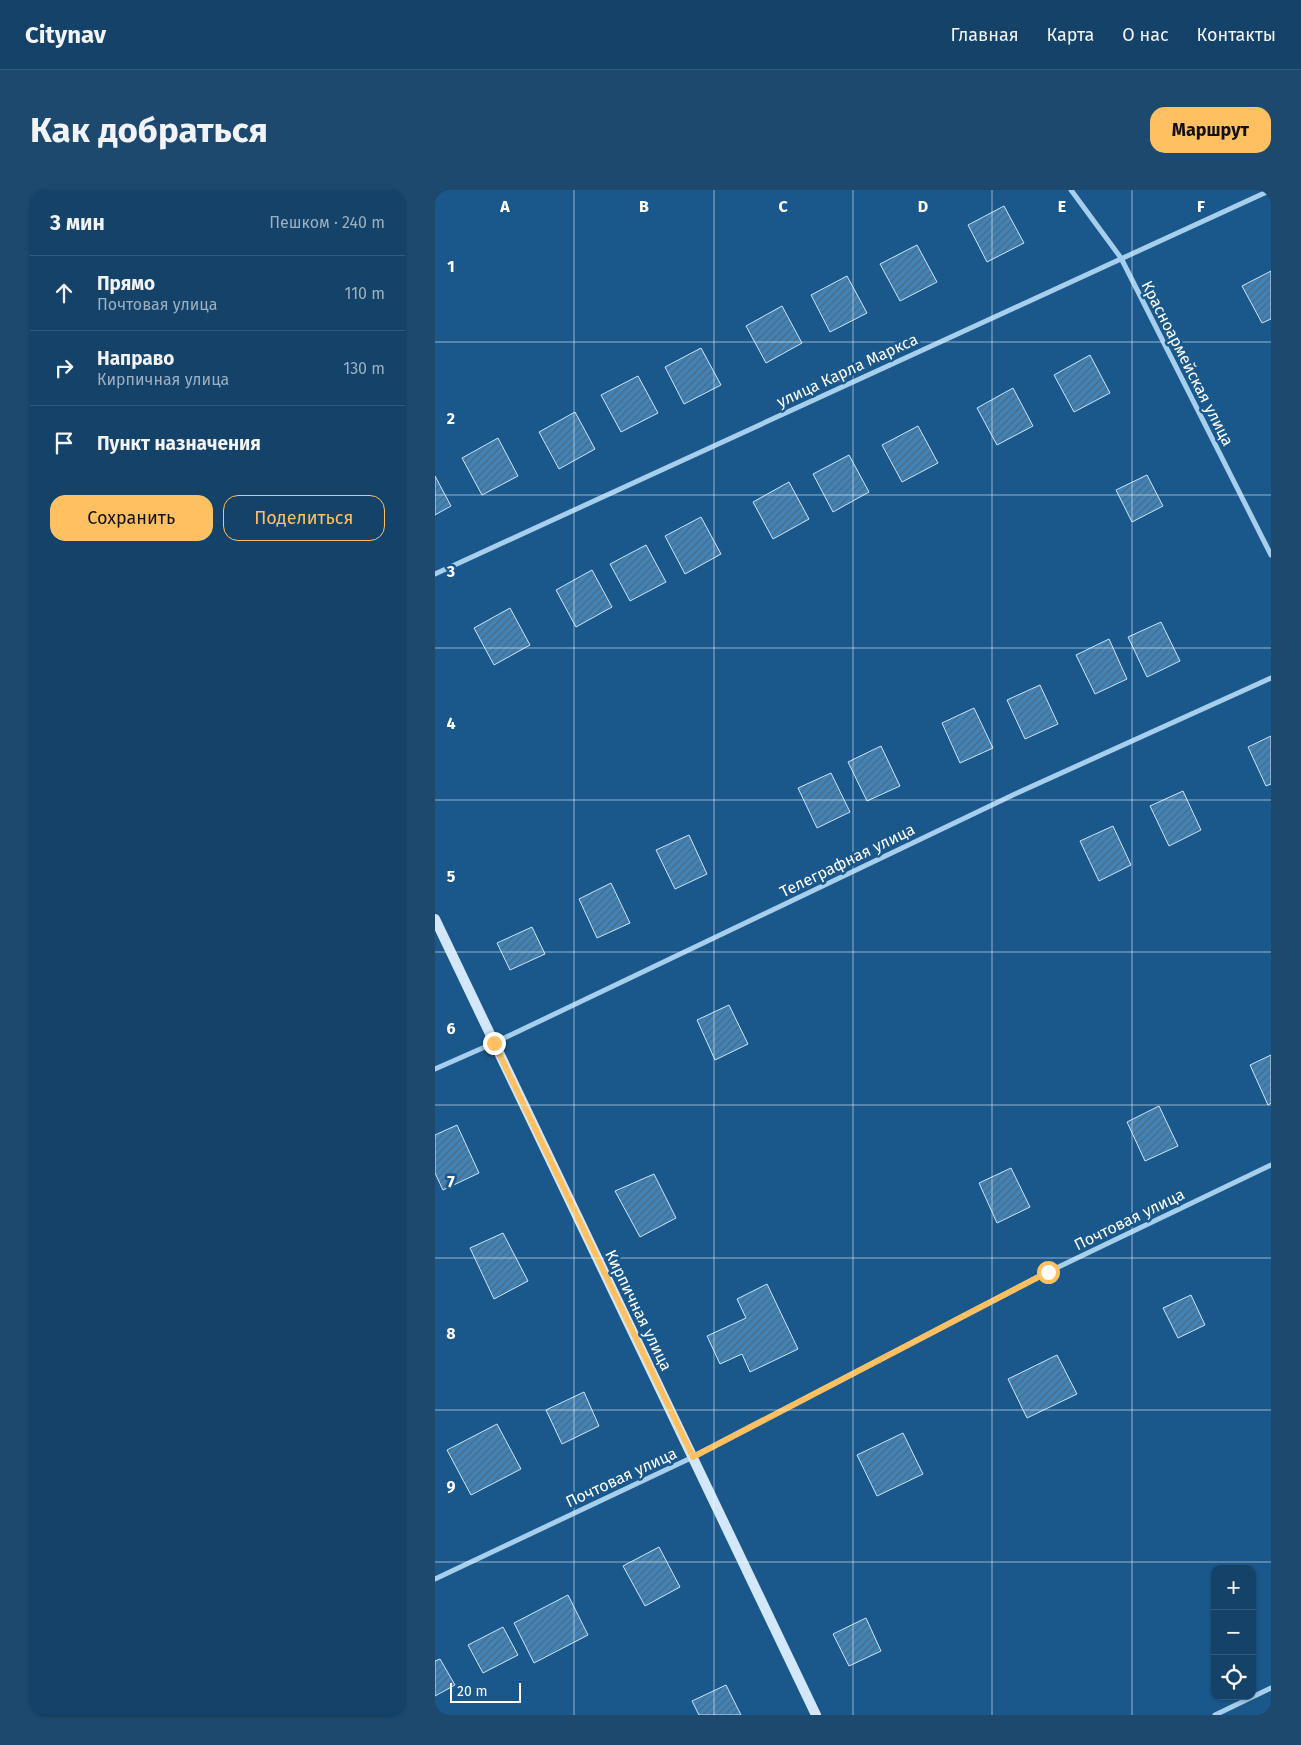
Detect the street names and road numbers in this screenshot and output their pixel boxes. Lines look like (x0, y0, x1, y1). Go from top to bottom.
street label: Красноармейская улица (1138, 277, 1238, 449)
street label: улица Карла Маркса (774, 329, 921, 411)
street label: Телеграфная улица (777, 820, 918, 901)
street label: Почтовая улица (1071, 1185, 1187, 1254)
street label: Кирпичная улица (601, 1247, 676, 1374)
street label: Почтовая улица (563, 1443, 680, 1511)

